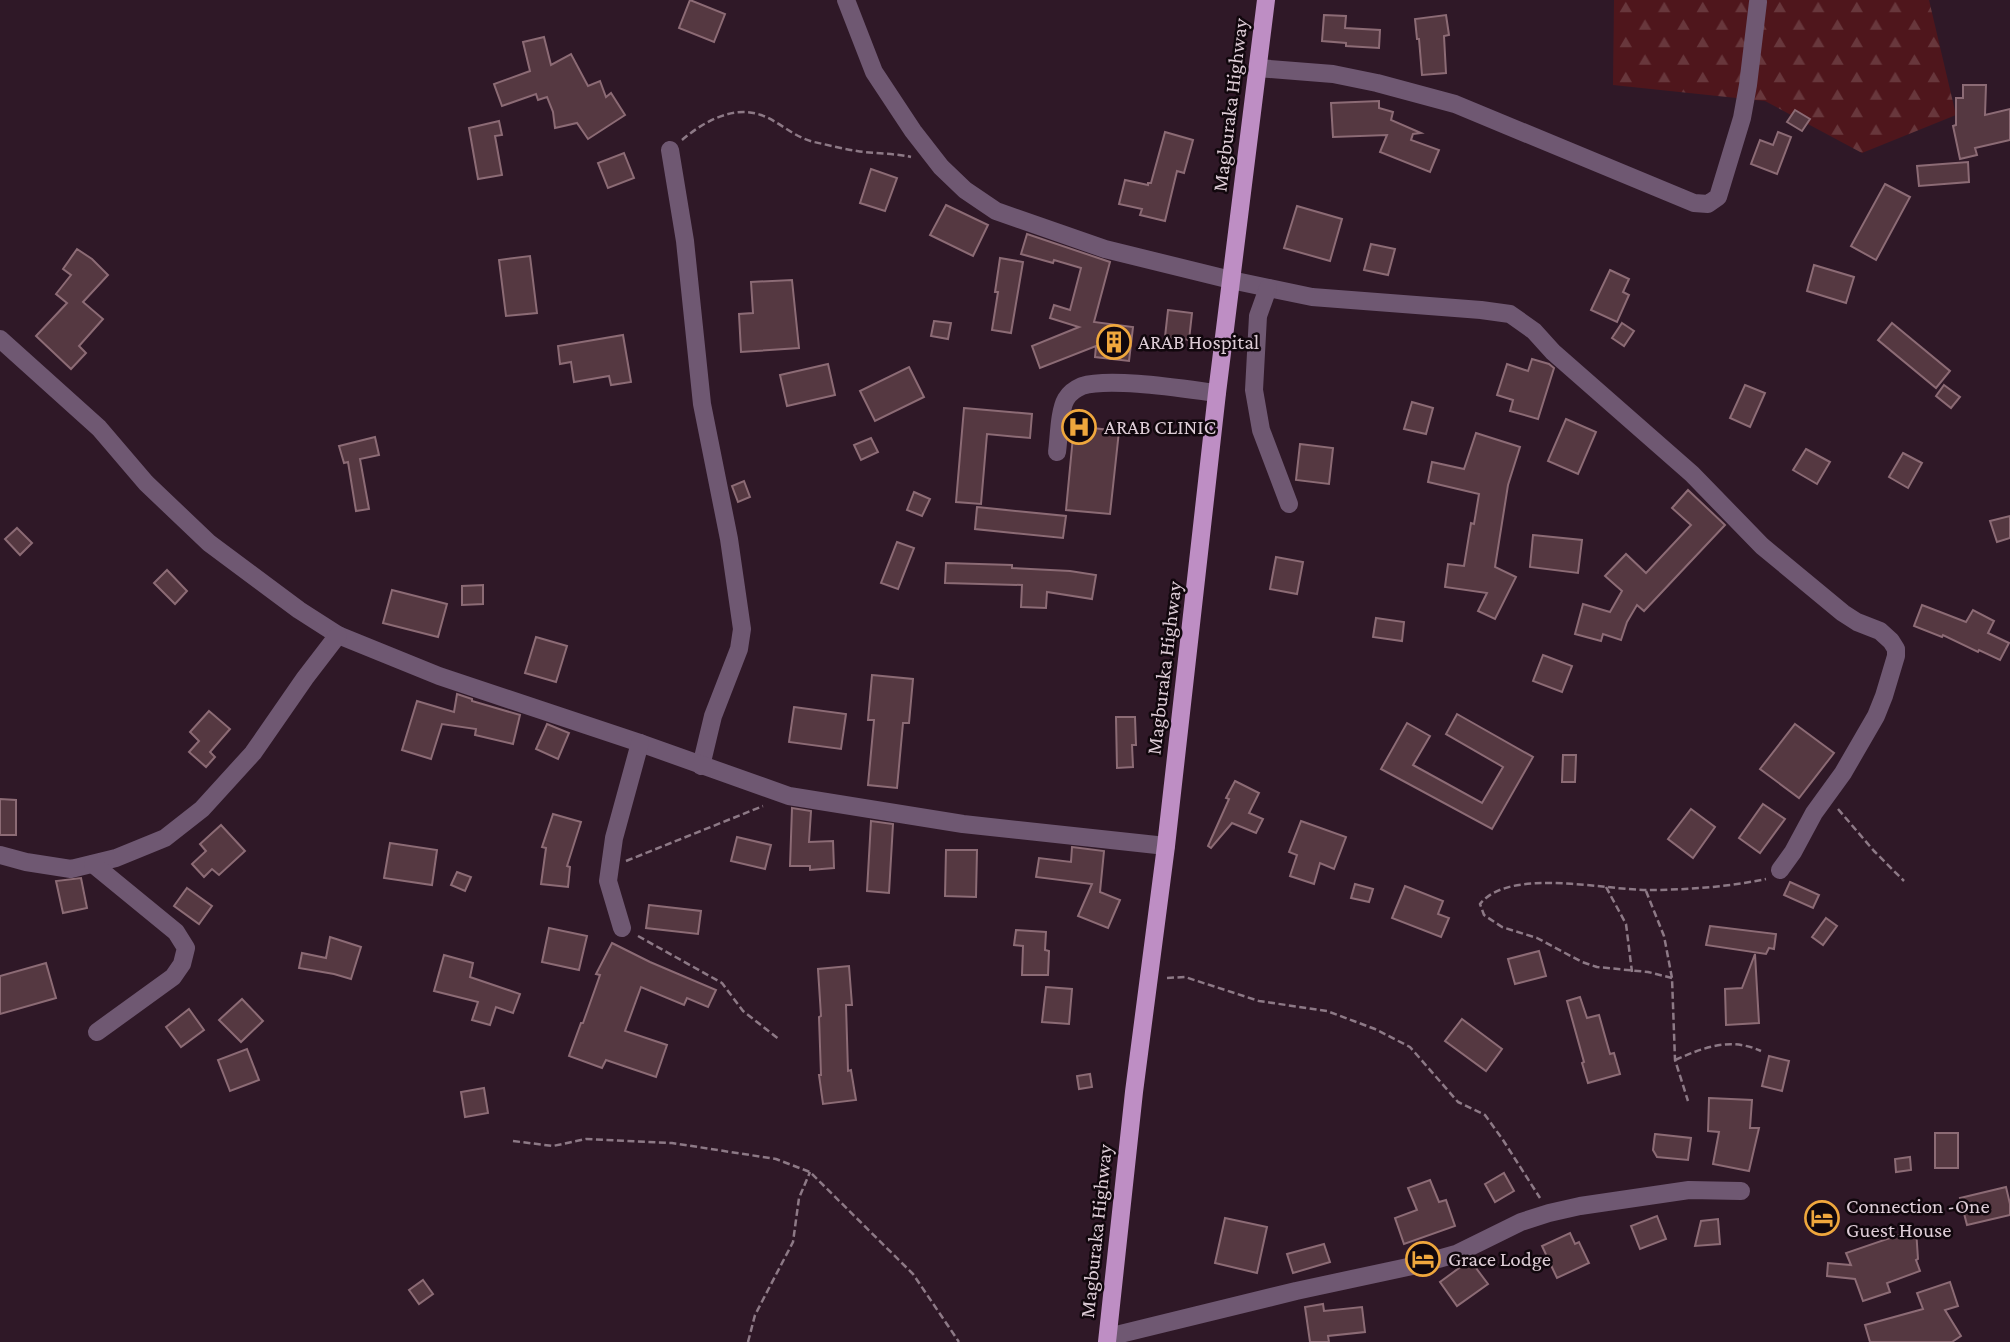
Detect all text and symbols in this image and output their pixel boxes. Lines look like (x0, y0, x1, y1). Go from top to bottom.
street label: Magburaka Highway (1207, 16, 1253, 193)
building icon: ARAB Hospital (1095, 323, 1133, 361)
place label: ARAB Hospital (1138, 330, 1259, 354)
hospital icon: ARAB CLINIC (1060, 408, 1098, 446)
place label: ARAB CLINIC (1104, 415, 1216, 439)
street label: Magburaka Highway (1141, 579, 1187, 756)
street label: Magburaka Highway (1075, 1142, 1117, 1319)
place label: Connection -One Guest House (1846, 1194, 1990, 1242)
hotel icon: Connection -One Guest House (1803, 1199, 1841, 1237)
hotel icon: Grace Lodge (1404, 1240, 1442, 1278)
place label: Grace Lodge (1448, 1247, 1551, 1271)

